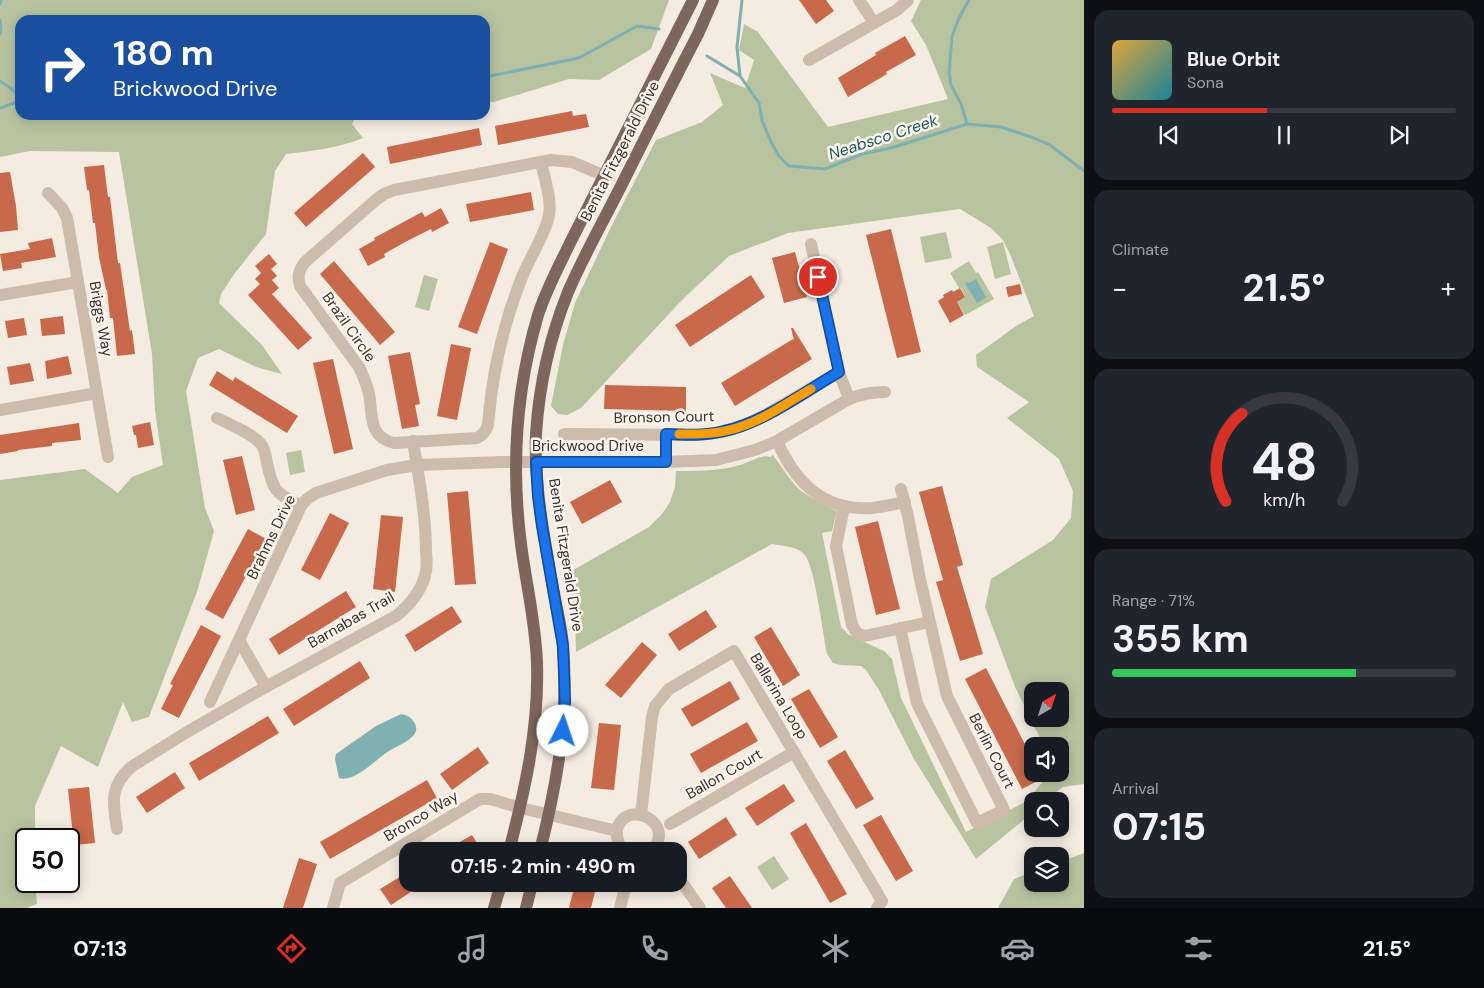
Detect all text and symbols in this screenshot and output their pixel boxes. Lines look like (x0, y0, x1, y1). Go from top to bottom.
text: 180 m (113, 30, 214, 76)
icon: right (30, 35, 95, 100)
text: Blue Orbit (1187, 47, 1280, 72)
text: Sona (1187, 72, 1224, 93)
text: Brickwood Drive (113, 74, 278, 103)
street label: Benita Fitzgerald Drive (576, 78, 664, 224)
water label: Neabsco Creek (826, 109, 941, 165)
icon: previous (1155, 121, 1183, 149)
icon: pause (1270, 121, 1298, 149)
icon: next (1385, 121, 1413, 149)
text: Climate (1112, 239, 1169, 260)
pin (797, 256, 839, 298)
icon: arrive (804, 263, 832, 291)
text: 21.5° (1243, 263, 1325, 313)
text: − (1112, 270, 1127, 307)
text: + (1441, 270, 1456, 307)
street label: Briggs Way (85, 280, 118, 359)
street label: Brazil Circle (318, 288, 380, 366)
street label: Bronson Court (614, 406, 715, 428)
text: 48 (1251, 428, 1317, 496)
street label: Brickwood Drive (532, 436, 644, 456)
street label: Benita Fitzgerald Drive (544, 477, 588, 633)
text: km/h (1263, 488, 1305, 512)
street label: Brahms Drive (242, 491, 300, 583)
street label: Barnabas Trail (304, 587, 398, 653)
text: Range · 71% (1112, 590, 1195, 611)
text: 355 km (1112, 614, 1249, 664)
street label: Ballerina Loop (745, 649, 813, 743)
north arrow (1024, 682, 1069, 728)
map controls (1024, 682, 1069, 892)
position arrow (536, 704, 588, 756)
street label: Berlin Court (964, 710, 1020, 792)
button: sound (1024, 737, 1069, 782)
street label: Ballon Court (682, 744, 766, 804)
text: Arrival (1112, 778, 1159, 799)
street label: Bronco Way (380, 786, 462, 846)
button: search (1024, 792, 1069, 837)
text: 07:15 (1112, 802, 1206, 852)
speed limit sign: 50 (15, 828, 80, 893)
button: layers (1024, 847, 1069, 892)
text: 07:15 · 2 min · 490 m (451, 854, 635, 879)
icon: directions (274, 931, 309, 966)
icon: music (455, 931, 490, 966)
icon: phone (637, 931, 672, 966)
icon: climate (818, 931, 853, 966)
icon: car (1000, 931, 1035, 966)
icon: filters (1181, 931, 1216, 966)
text: 07:13 (73, 934, 127, 963)
text: 21.5° (1363, 934, 1411, 963)

